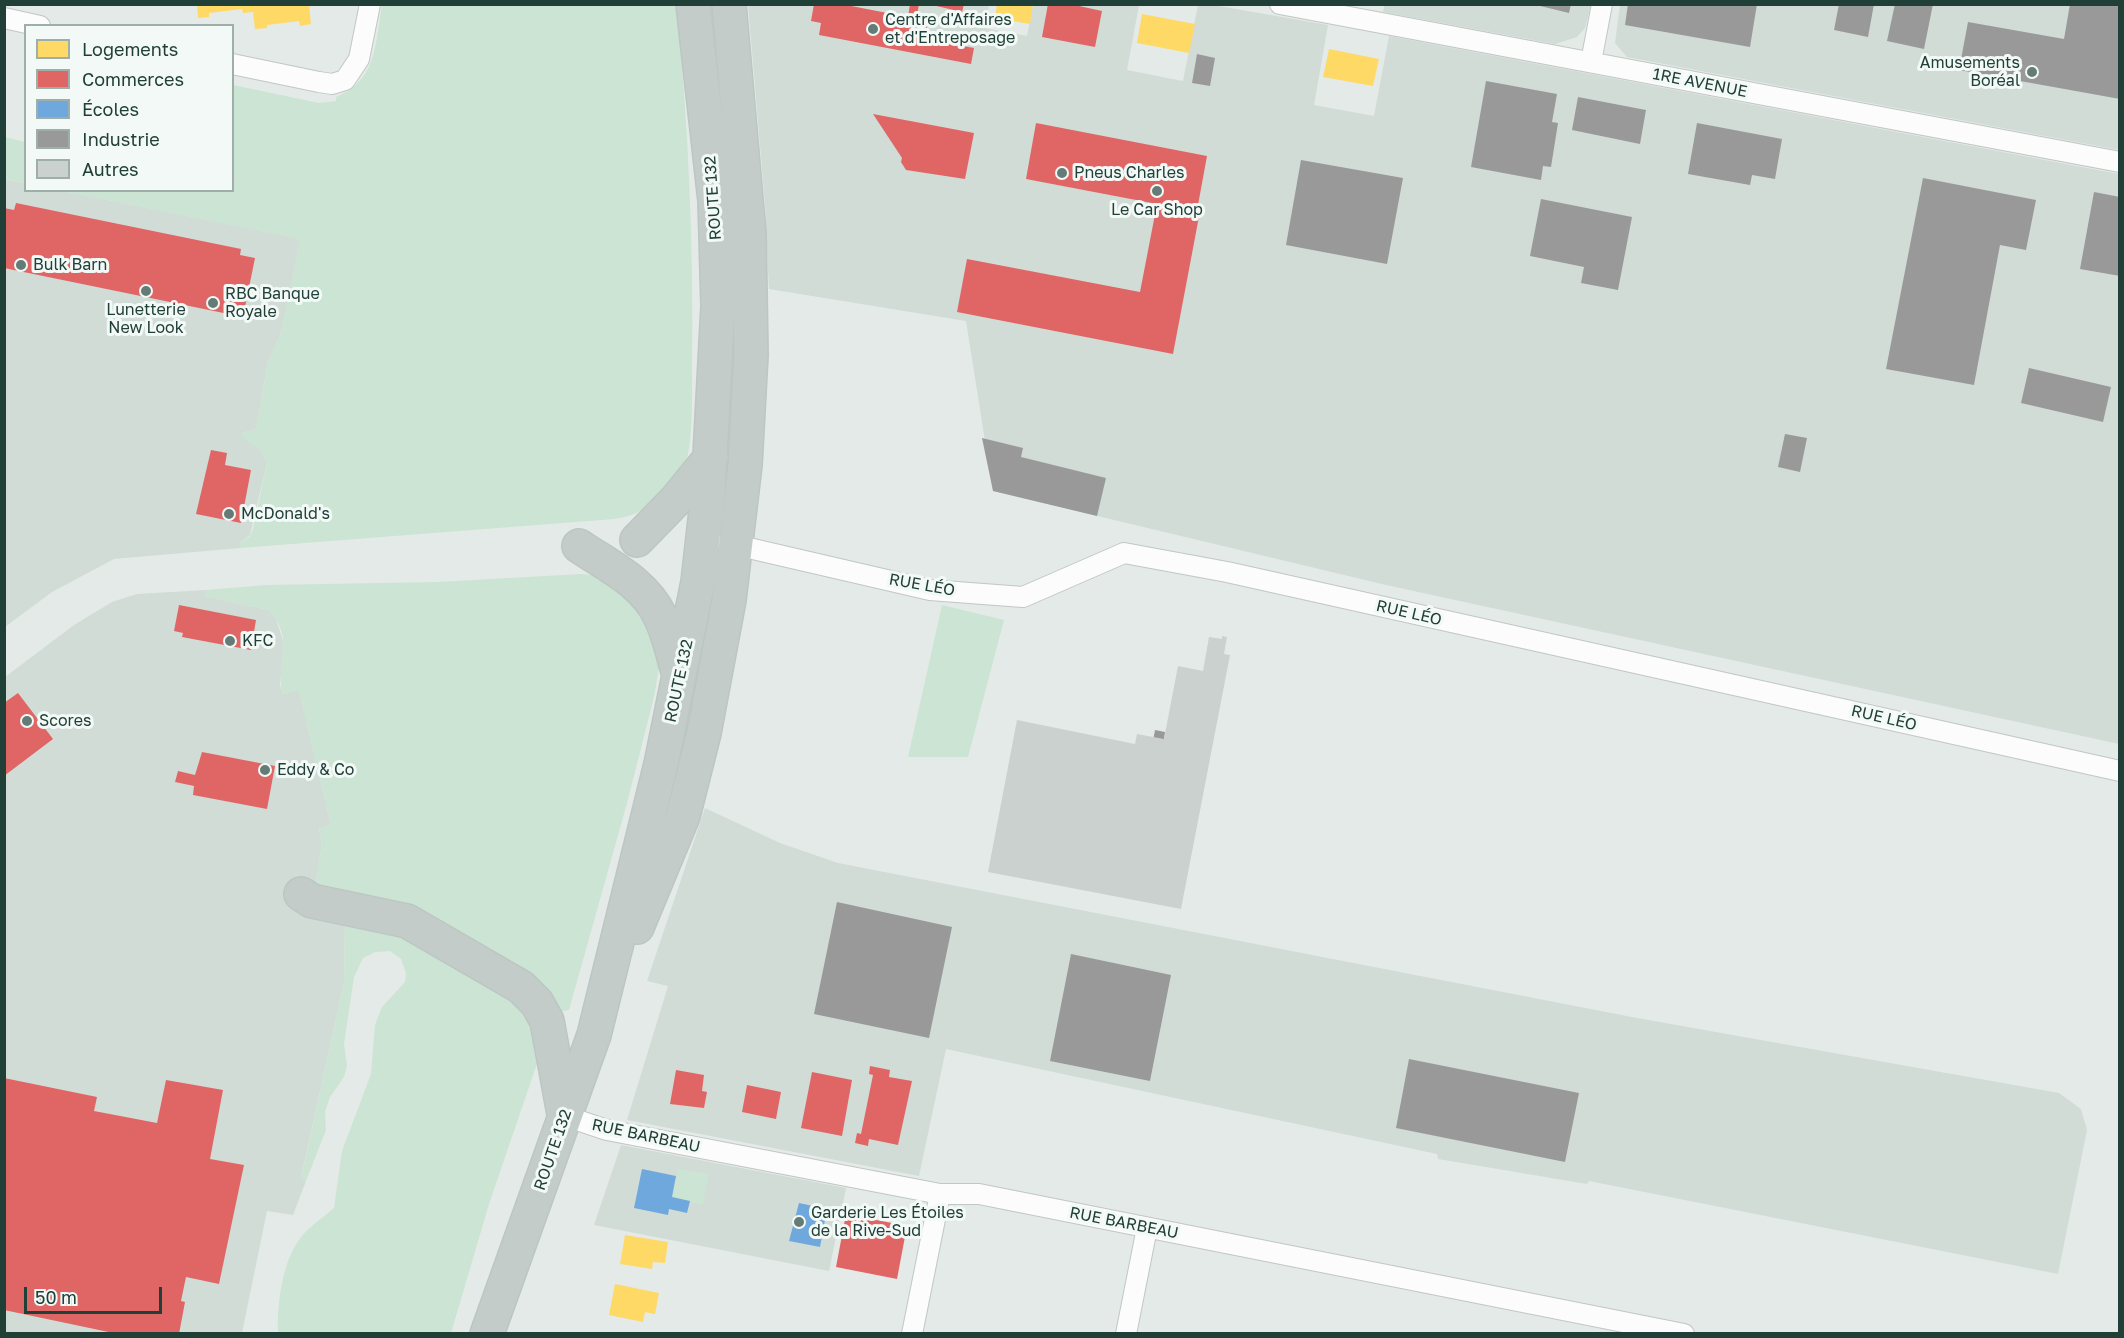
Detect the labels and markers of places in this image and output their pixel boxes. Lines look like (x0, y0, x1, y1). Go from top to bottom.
place label: Centre d'Affaires et d'Entreposage (885, 10, 1015, 48)
marker: Centre d'Affaires et d'Entreposage (866, 22, 880, 36)
place label: Amusements Boréal (1920, 53, 2020, 91)
marker: Amusements Boréal (2025, 65, 2039, 79)
place label: Pneus Charles (1074, 163, 1184, 183)
marker: Pneus Charles (1055, 166, 1069, 180)
marker: Le Car Shop (1150, 184, 1164, 198)
place label: Le Car Shop (1111, 200, 1203, 220)
place label: Bulk Barn (33, 255, 107, 275)
marker: Bulk Barn (14, 258, 28, 272)
marker: Lunetterie New Look (139, 284, 153, 298)
place label: RBC Banque Royale (225, 284, 320, 322)
marker: RBC Banque Royale (206, 296, 220, 310)
place label: Lunetterie New Look (106, 300, 186, 338)
place label: McDonald's (241, 504, 330, 524)
marker: McDonald's (222, 507, 236, 521)
place label: KFC (242, 631, 273, 651)
marker: KFC (223, 634, 237, 648)
place label: Scores (39, 711, 91, 731)
marker: Scores (20, 714, 34, 728)
place label: Eddy & Co (277, 760, 354, 780)
marker: Eddy & Co (258, 763, 272, 777)
place label: Garderie Les Étoiles de la Rive-Sud (811, 1203, 964, 1241)
marker: Garderie Les Étoiles de la Rive-Sud (792, 1215, 806, 1229)

